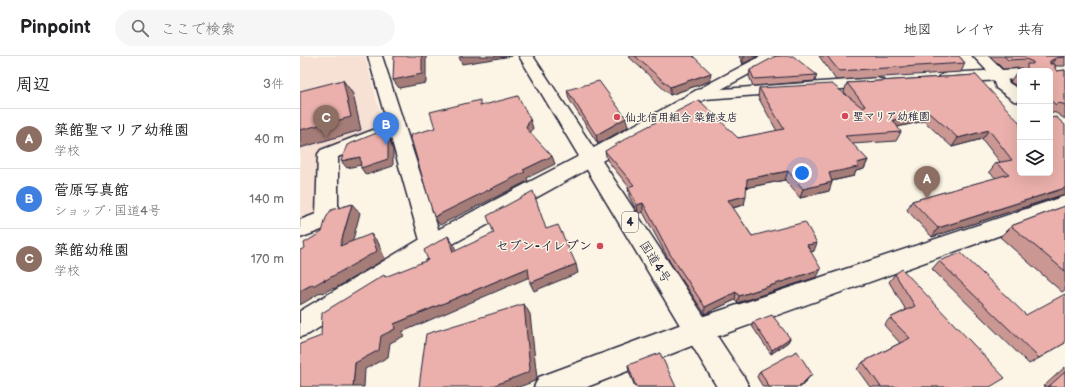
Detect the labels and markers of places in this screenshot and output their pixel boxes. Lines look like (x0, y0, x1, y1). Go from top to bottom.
pin: C (313, 105, 339, 138)
place label: 聖マリア幼稚園 (853, 110, 930, 123)
place label: 仙北信用組合 築館支店 (625, 111, 738, 124)
marker: 聖マリア幼稚園 (840, 111, 850, 121)
pin: B (373, 112, 399, 145)
marker: 仙北信用組合 築館支店 (612, 112, 622, 122)
pin: A (914, 166, 940, 199)
place label: セブン-イレブン (496, 238, 592, 254)
marker: セブン-イレブン (595, 241, 605, 251)

